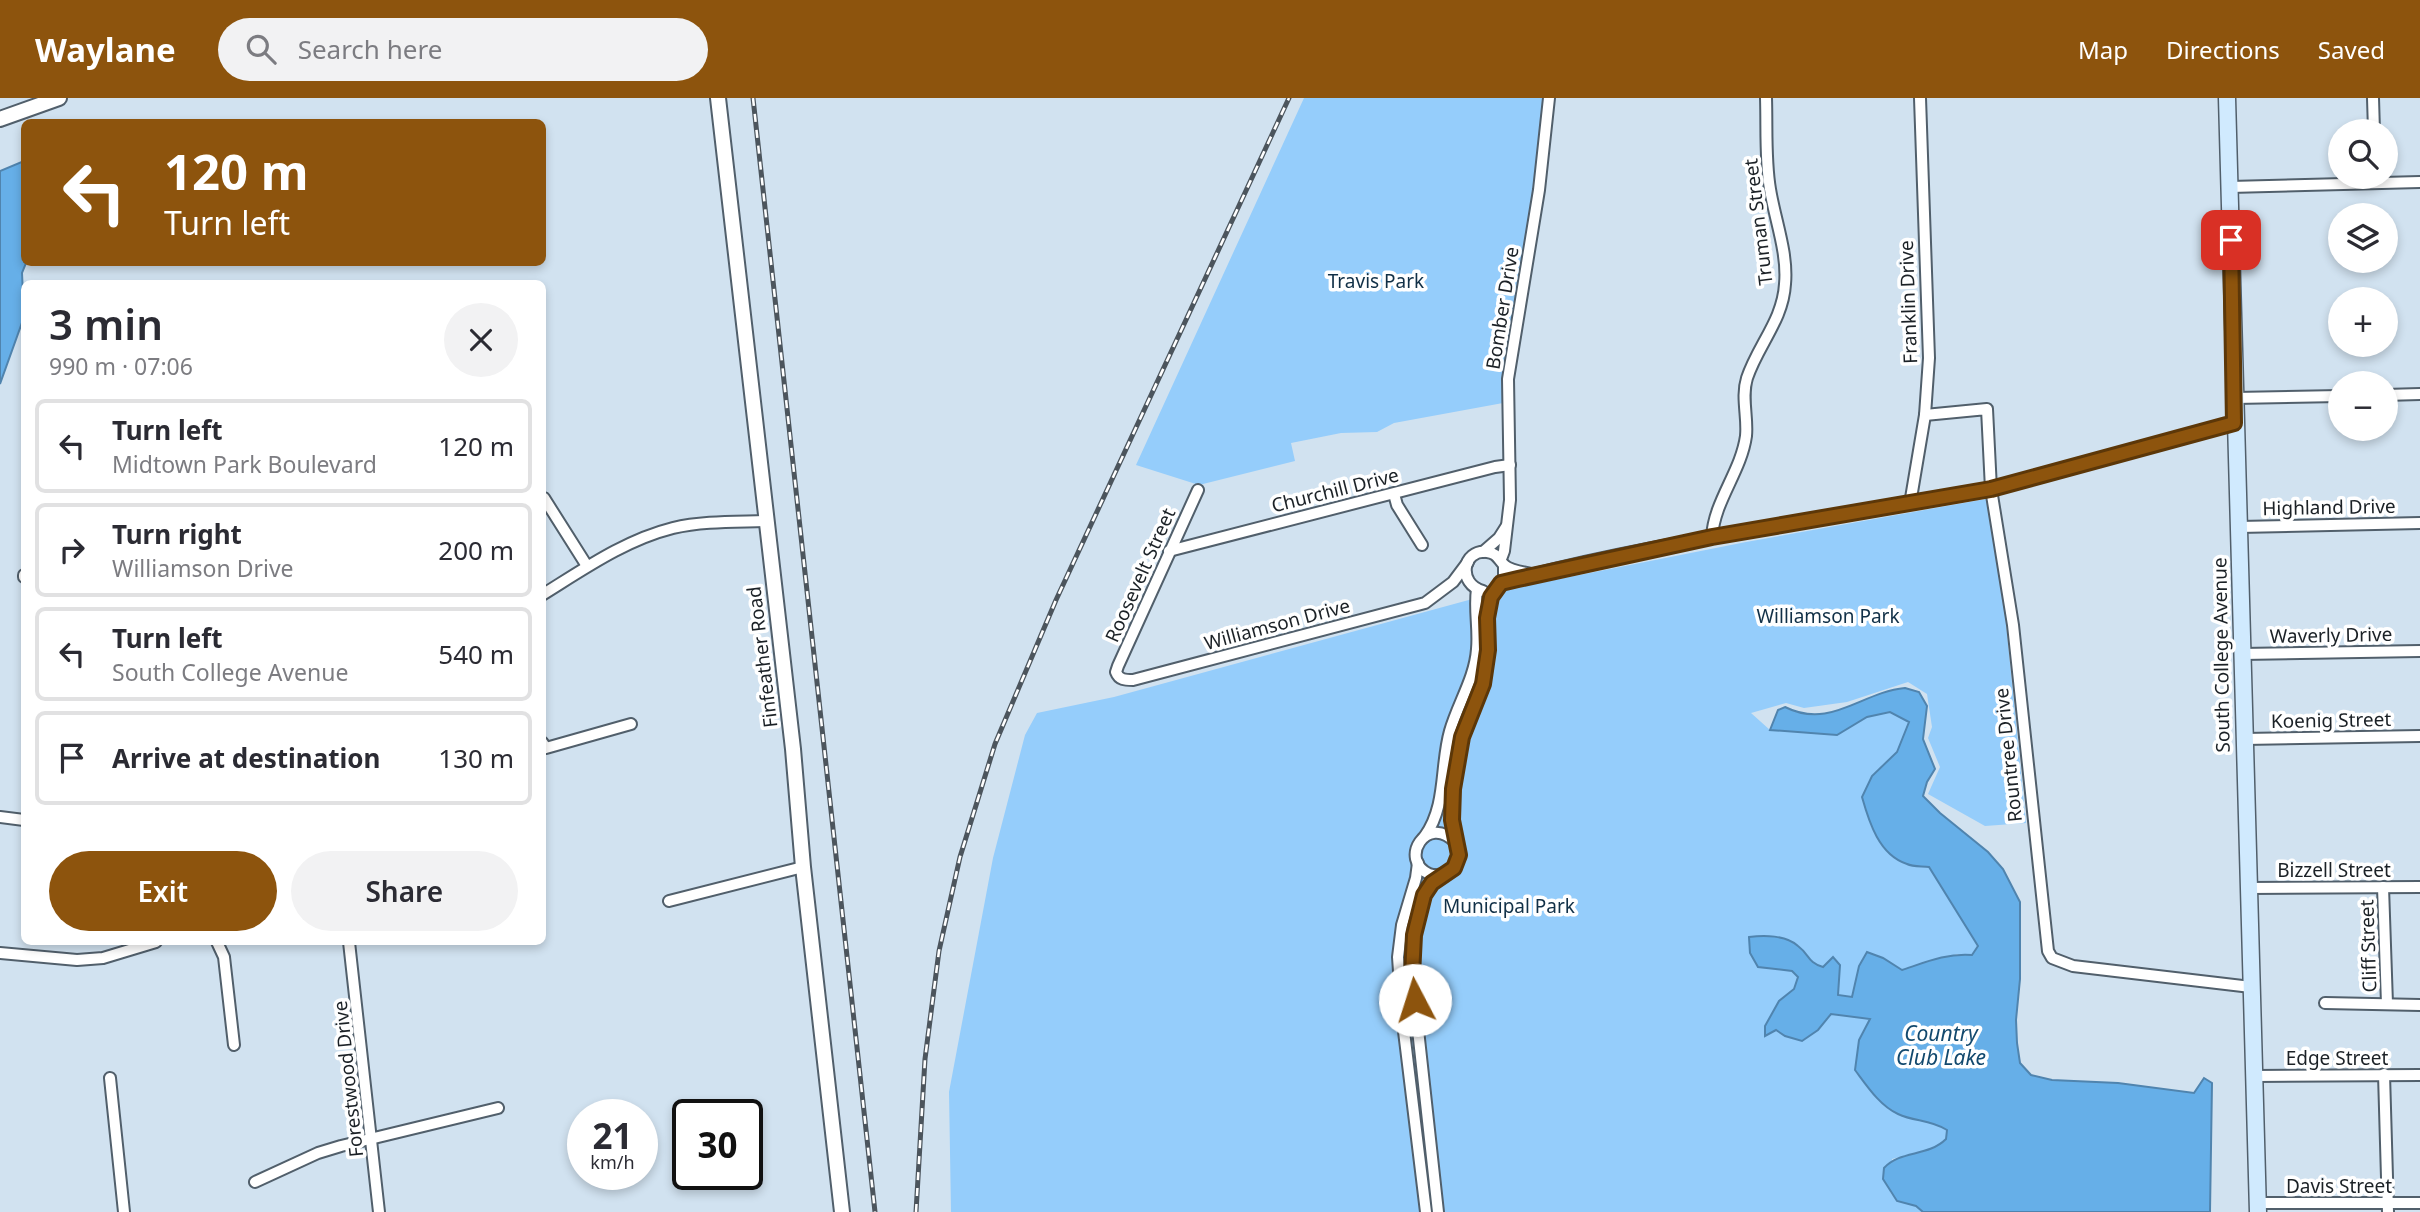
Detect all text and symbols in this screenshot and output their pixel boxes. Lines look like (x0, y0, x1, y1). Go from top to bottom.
search box (218, 18, 708, 81)
text: Waylane (35, 27, 176, 72)
icon: search (242, 30, 280, 68)
text: Search here (298, 31, 442, 67)
text: Map (2078, 33, 2128, 66)
text: Directions (2166, 33, 2280, 66)
text: Saved (2318, 33, 2385, 66)
map controls (2328, 119, 2398, 441)
button: search (2328, 119, 2398, 189)
text: 120 m (164, 138, 309, 204)
icon: left (49, 147, 140, 238)
street label: Truman Street (1737, 157, 1779, 287)
text: Turn left (164, 201, 290, 244)
button: layers (2328, 203, 2398, 273)
pin (2201, 210, 2261, 270)
icon: arrive (2212, 221, 2250, 259)
street label: Franklin Drive (1893, 240, 1923, 364)
street label: Bomber Drive (1479, 245, 1525, 371)
park label: Travis Park (1328, 268, 1424, 294)
button: + (2328, 287, 2398, 357)
text: 3 min (49, 295, 163, 352)
button: close (444, 303, 518, 377)
text: 990 m · 07:06 (49, 350, 193, 382)
button: − (2328, 371, 2398, 441)
text: Turn left (112, 412, 223, 448)
icon: left (53, 427, 91, 465)
text: 120 m (438, 428, 514, 464)
text: Midtown Park Boulevard (112, 448, 377, 480)
street label: Churchill Drive (1269, 462, 1401, 518)
street label: Highland Drive (2262, 493, 2396, 521)
street label: Roosevelt Street (1099, 504, 1181, 646)
text: Turn right (112, 516, 242, 552)
icon: right (53, 531, 91, 569)
text: 200 m (438, 532, 514, 568)
text: Williamson Drive (112, 552, 294, 584)
street label: South College Avenue (2206, 557, 2236, 753)
street label: Finfeather Road (740, 585, 784, 729)
street label: Williamson Drive (1201, 592, 1353, 656)
park label: Williamson Park (1756, 603, 1900, 629)
text: Turn left (112, 620, 223, 656)
street label: Waverly Drive (2269, 621, 2393, 649)
icon: left (53, 635, 91, 673)
text: 540 m (438, 636, 514, 672)
text: South College Avenue (112, 656, 348, 688)
street label: Rountree Drive (1988, 687, 2028, 823)
street label: Koenig Street (2271, 706, 2391, 734)
icon: arrive (53, 739, 91, 777)
text: Arrive at destination (112, 740, 381, 776)
text: 130 m (438, 740, 514, 776)
button: Exit (49, 851, 277, 931)
button: Share (291, 851, 518, 931)
street label: Bizzell Street (2277, 857, 2391, 883)
park label: Municipal Park (1443, 893, 1575, 919)
street label: Cliff Street (2353, 899, 2383, 993)
position arrow (1378, 963, 1452, 1037)
street label: Forestwood Drive (327, 1000, 369, 1158)
water label: Country Club Lake (1896, 1019, 1986, 1071)
street label: Edge Street (2286, 1045, 2388, 1071)
speed limit sign: 30 (672, 1099, 763, 1190)
text: 21 (592, 1112, 633, 1159)
text: km/h (590, 1150, 635, 1174)
street label: Davis Street (2286, 1173, 2392, 1199)

